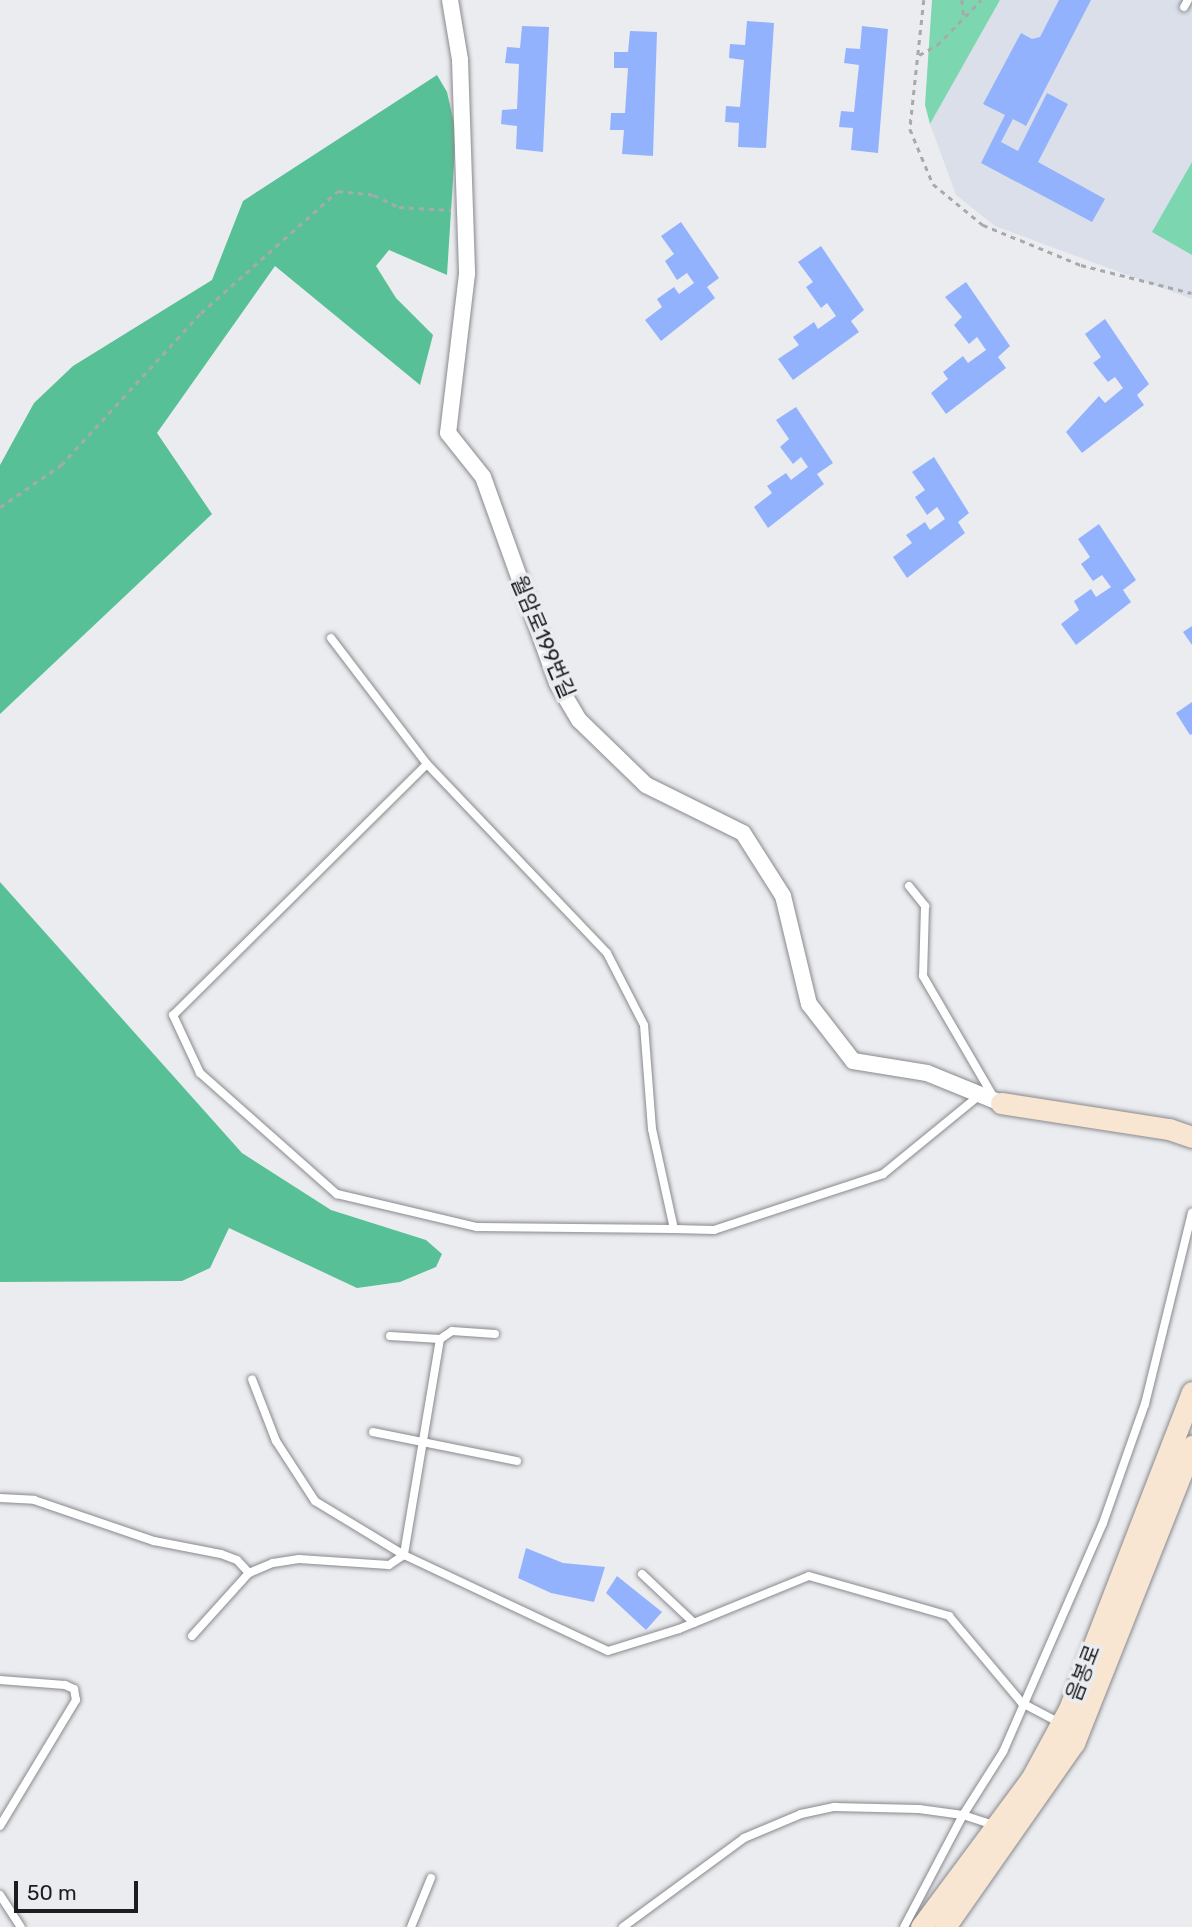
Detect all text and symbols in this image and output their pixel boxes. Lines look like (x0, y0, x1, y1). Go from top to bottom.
street label: 월암로199번길 (506, 572, 580, 702)
street label: 음봉로 (1061, 1641, 1105, 1705)
scale bar (18, 1868, 142, 1912)
text: 50 m (27, 1880, 77, 1905)

